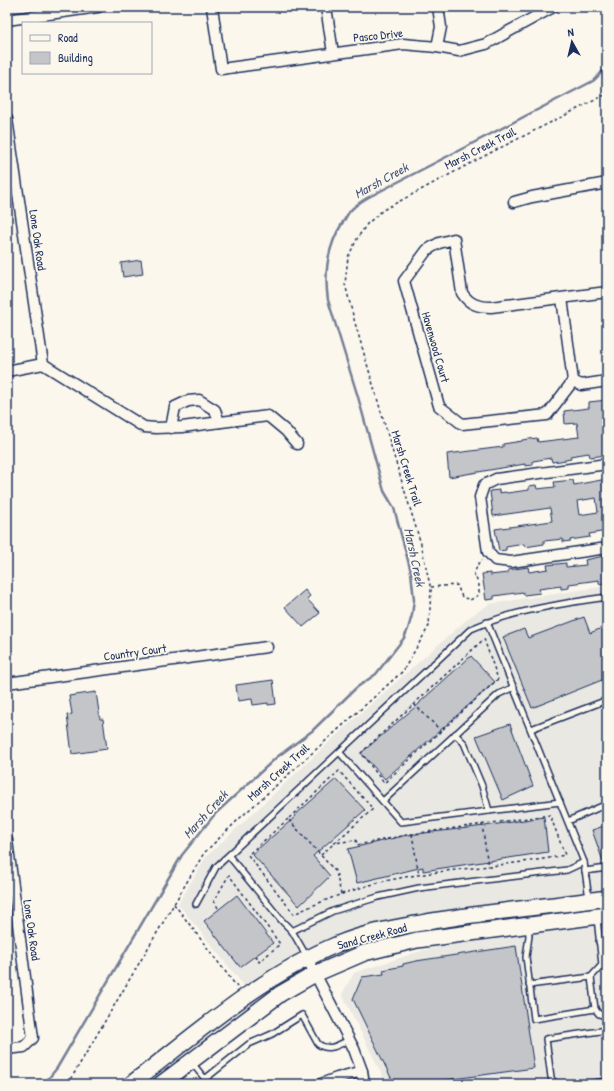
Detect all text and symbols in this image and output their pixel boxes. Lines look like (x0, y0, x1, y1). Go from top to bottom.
legend (22, 22, 152, 74)
north arrow (552, 22, 592, 62)
street label: Pasco Drive (352, 24, 404, 46)
text: N (567, 25, 575, 39)
text: Road (58, 29, 78, 46)
text: Building (58, 49, 93, 66)
street label: Marsh Creek Trail (441, 122, 519, 173)
water label: Marsh Creek (351, 157, 413, 202)
street label: Lone Oak Road (25, 209, 51, 272)
street label: Havenwood Court (418, 310, 454, 385)
street label: Marsh Creek Trail (387, 428, 427, 509)
water label: Marsh Creek (400, 526, 430, 589)
street label: Country Court (103, 639, 168, 665)
street label: Marsh Creek Trail (243, 739, 313, 804)
water label: Marsh Creek (179, 785, 233, 842)
street label: Lone Oak Road (19, 899, 45, 962)
street label: Sand Creek Road (335, 918, 409, 953)

